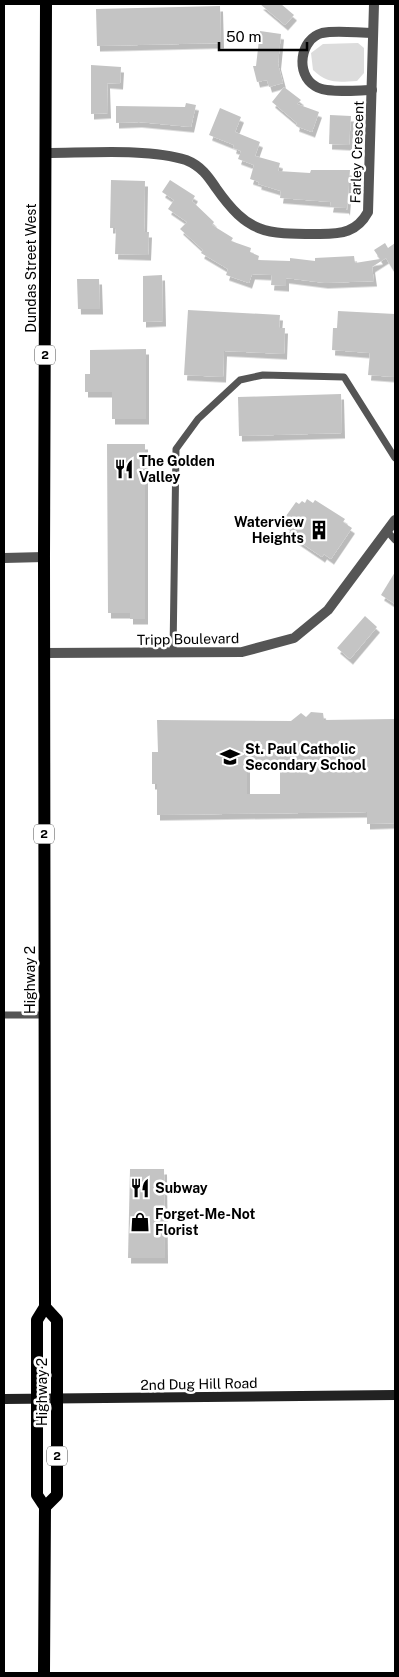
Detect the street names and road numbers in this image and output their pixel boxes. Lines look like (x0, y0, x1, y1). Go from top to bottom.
street label: Farley Crescent (347, 100, 367, 204)
street label: Dundas Street West (23, 203, 39, 333)
road number: 2 (35, 346, 55, 364)
street label: Tripp Boulevard (137, 630, 239, 648)
road number: 2 (34, 824, 54, 844)
street label: Highway 2 (22, 946, 38, 1014)
street label: Highway 2 (34, 1358, 50, 1426)
street label: 2nd Dug Hill Road (140, 1375, 258, 1393)
road number: 2 (47, 1446, 67, 1465)

